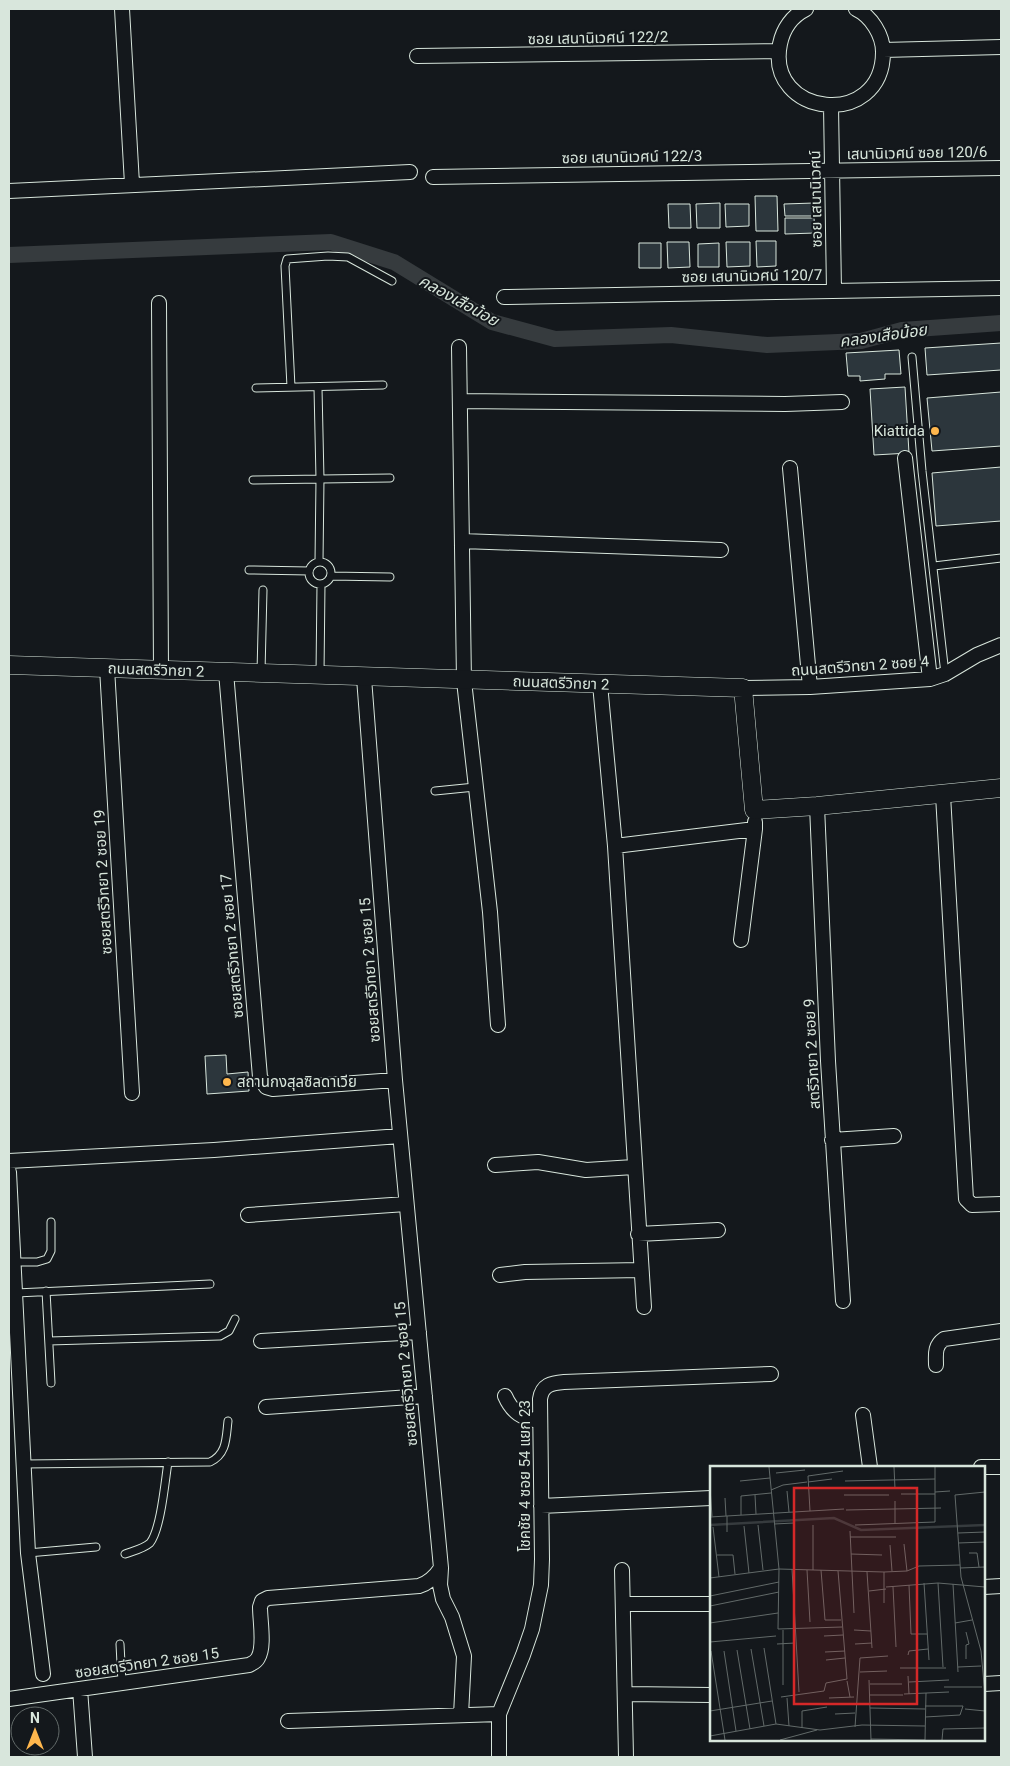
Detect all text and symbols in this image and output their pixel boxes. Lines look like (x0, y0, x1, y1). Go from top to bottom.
street label: ซอย เสนานิเวศน์ 122/2 (527, 28, 669, 48)
street label: เสนานิเวศน์ ซอย 120/6 (846, 143, 988, 163)
street label: ซอย เสนานิเวศน์ 122/3 (561, 147, 703, 167)
street label: ซอย เสนานิเวศน์ (806, 150, 826, 248)
street label: ซอย เสนานิเวศน์ 120/7 (681, 266, 823, 286)
water label: คลองเสือน้อย (416, 271, 503, 331)
water label: คลองเสือน้อย (838, 320, 930, 351)
place label: Kiattida (874, 422, 925, 440)
marker: Kiattida (929, 425, 941, 437)
street label: ถนนสตรีวิทยา 2 ซอย 4 (790, 652, 930, 680)
street label: ถนนสตรีวิทยา 2 (107, 659, 205, 681)
street label: ถนนสตรีวิทยา 2 (512, 672, 610, 694)
street label: ซอยสตรีวิทยา 2 ซอย 19 (90, 809, 116, 955)
street label: ซอยสตรีวิทยา 2 ซอย 17 (217, 873, 247, 1019)
street label: ซอยสตรีวิทยา 2 ซอย 15 (356, 897, 384, 1043)
street label: สตรีวิทยา 2 ซอย 9 (800, 998, 824, 1110)
place label: สถานกงสุลซิลดาเวีย (237, 1073, 357, 1091)
marker: สถานกงสุลซิลดาเวีย (221, 1076, 233, 1088)
street label: ซอยสตรีวิทยา 2 ซอย 15 (391, 1301, 421, 1447)
street label: โชคชัย 4 ซอย 54 แยก 23 (516, 1400, 534, 1552)
inset map (710, 1466, 985, 1741)
street label: ซอยสตรีวิทยา 2 ซอย 15 (74, 1644, 220, 1682)
north arrow (10, 1706, 60, 1756)
text: N (30, 1710, 40, 1726)

